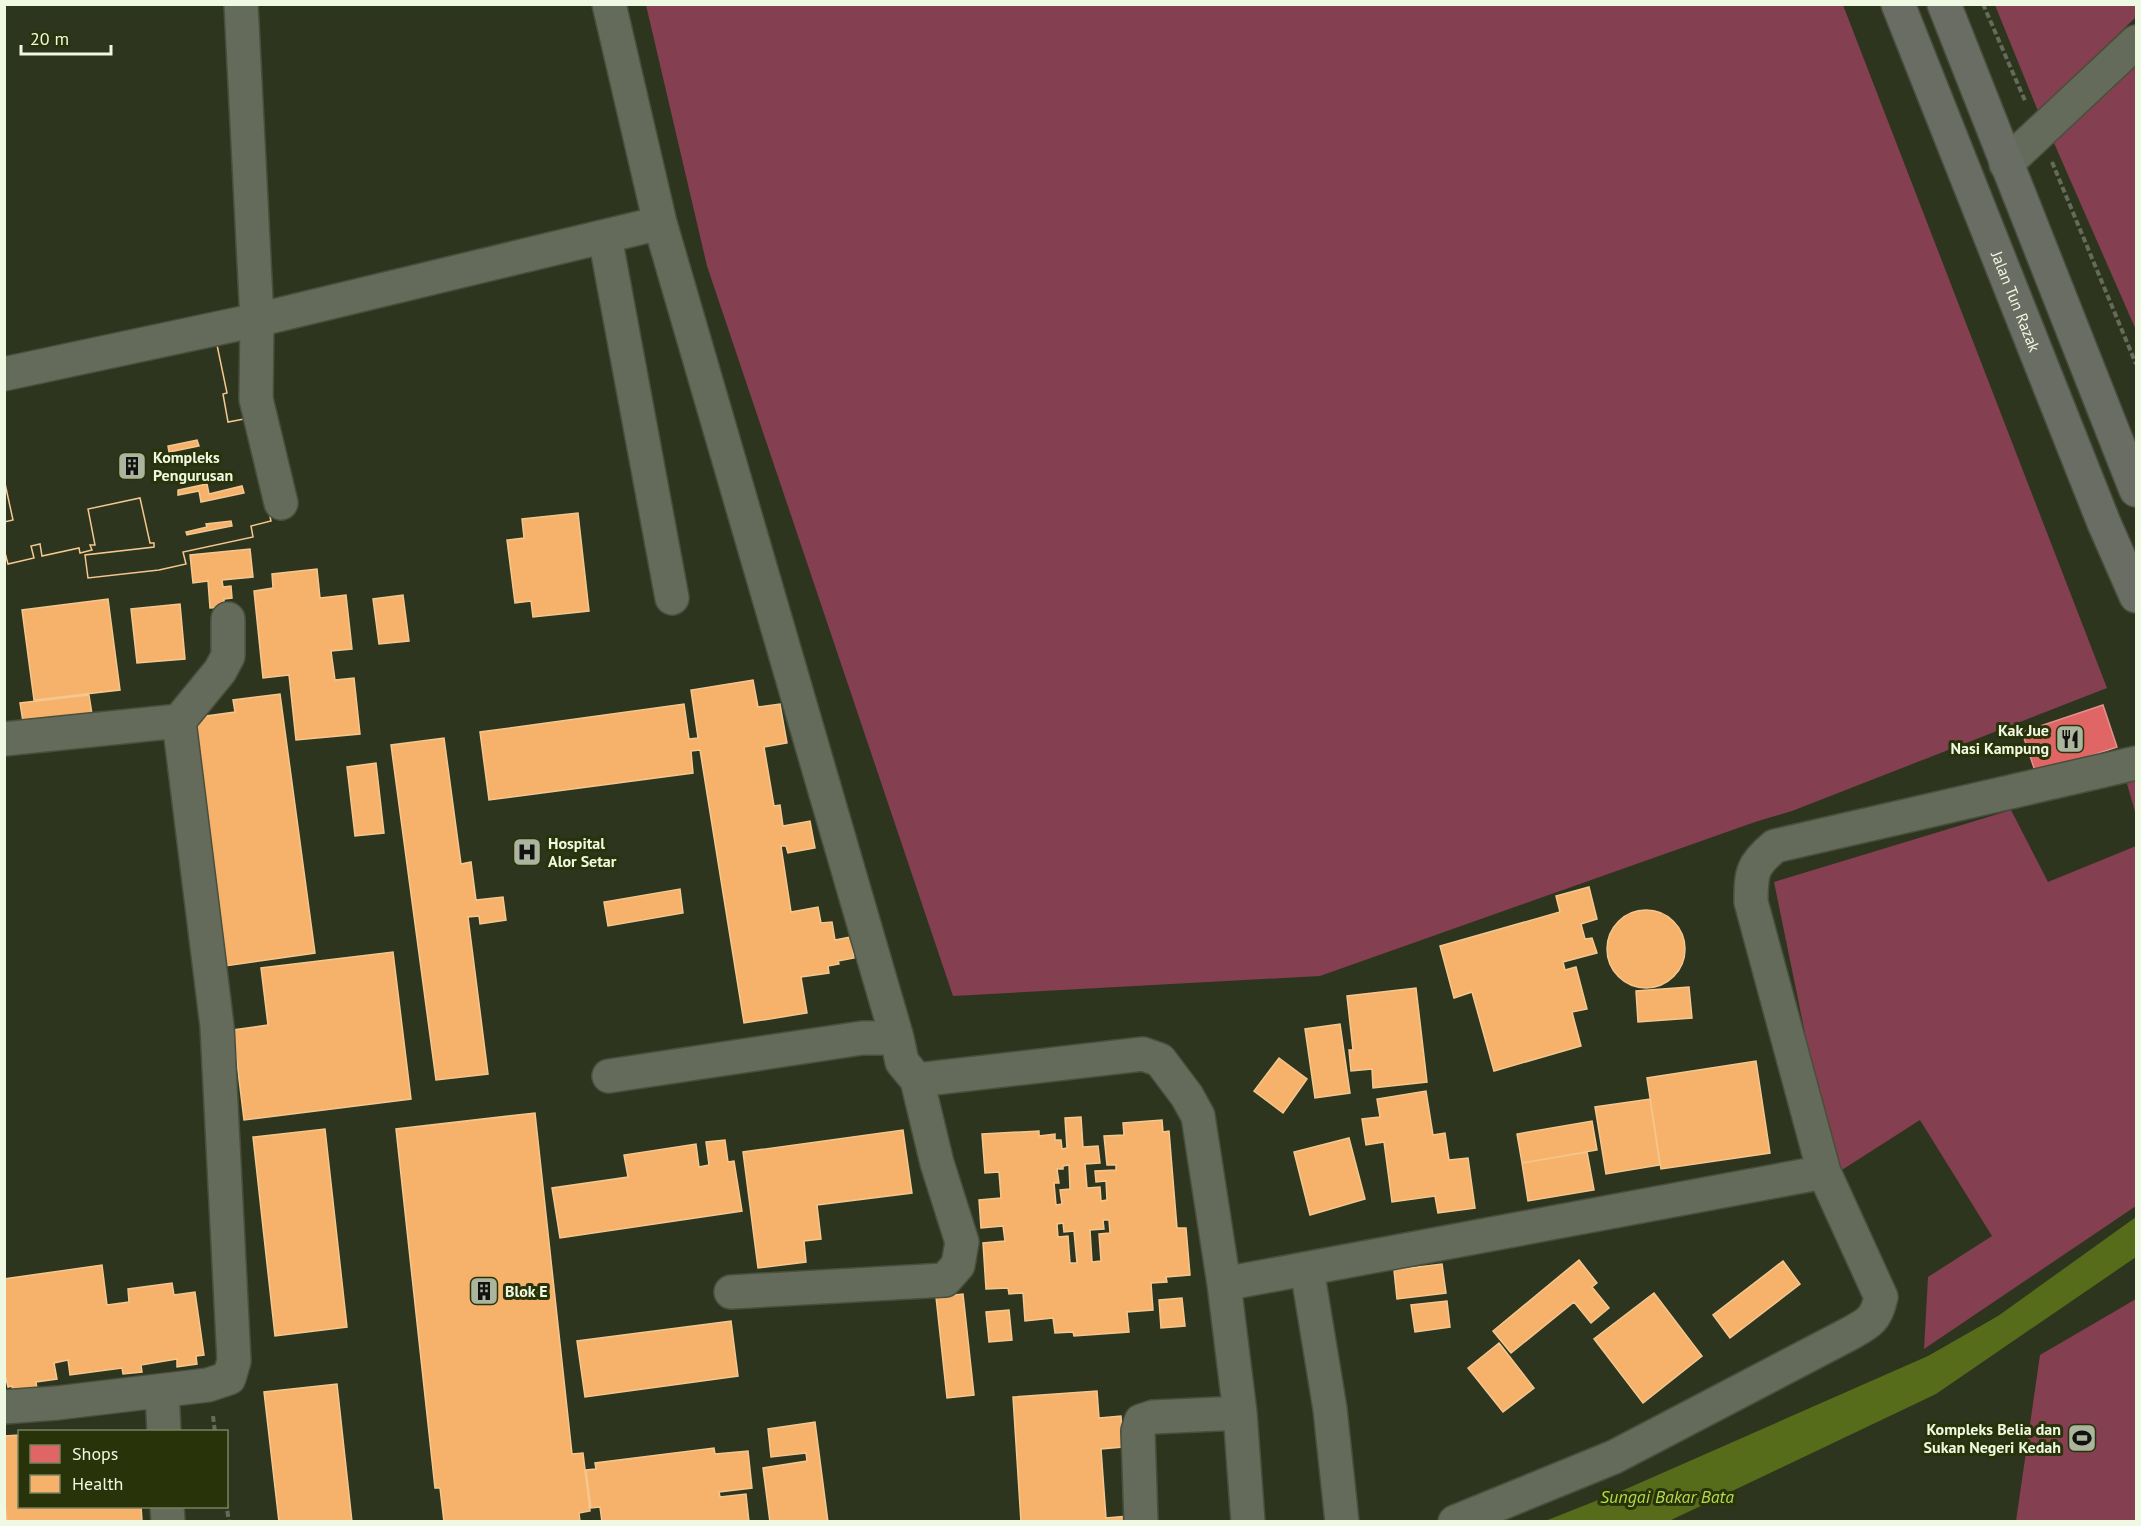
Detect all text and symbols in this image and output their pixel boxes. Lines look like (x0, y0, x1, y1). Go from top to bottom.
scale bar (21, 18, 111, 56)
text: 20 m (30, 27, 69, 50)
street label: Jalan Tun Razak (1987, 247, 2045, 355)
place label: Kompleks Pengurusan (153, 447, 233, 485)
building icon: Kompleks Pengurusan (116, 450, 148, 482)
place label: Kak Jue Nasi Kampung (1950, 720, 2049, 758)
restaurant icon: Kak Jue Nasi Kampung (2054, 723, 2086, 755)
place label: Hospital Alor Setar (548, 833, 617, 871)
hospital icon: Hospital Alor Setar (511, 836, 543, 868)
building icon: Blok E (468, 1275, 500, 1307)
place label: Blok E (505, 1281, 548, 1301)
place label: Kompleks Belia dan Sukan Negeri Kedah (1924, 1419, 2061, 1457)
sports icon: Kompleks Belia dan Sukan Negeri Kedah (2066, 1422, 2098, 1454)
legend (18, 1430, 228, 1508)
text: Shops (72, 1442, 118, 1465)
text: Health (72, 1472, 123, 1495)
water label: Sungai Bakar Bata (1600, 1485, 1734, 1508)

